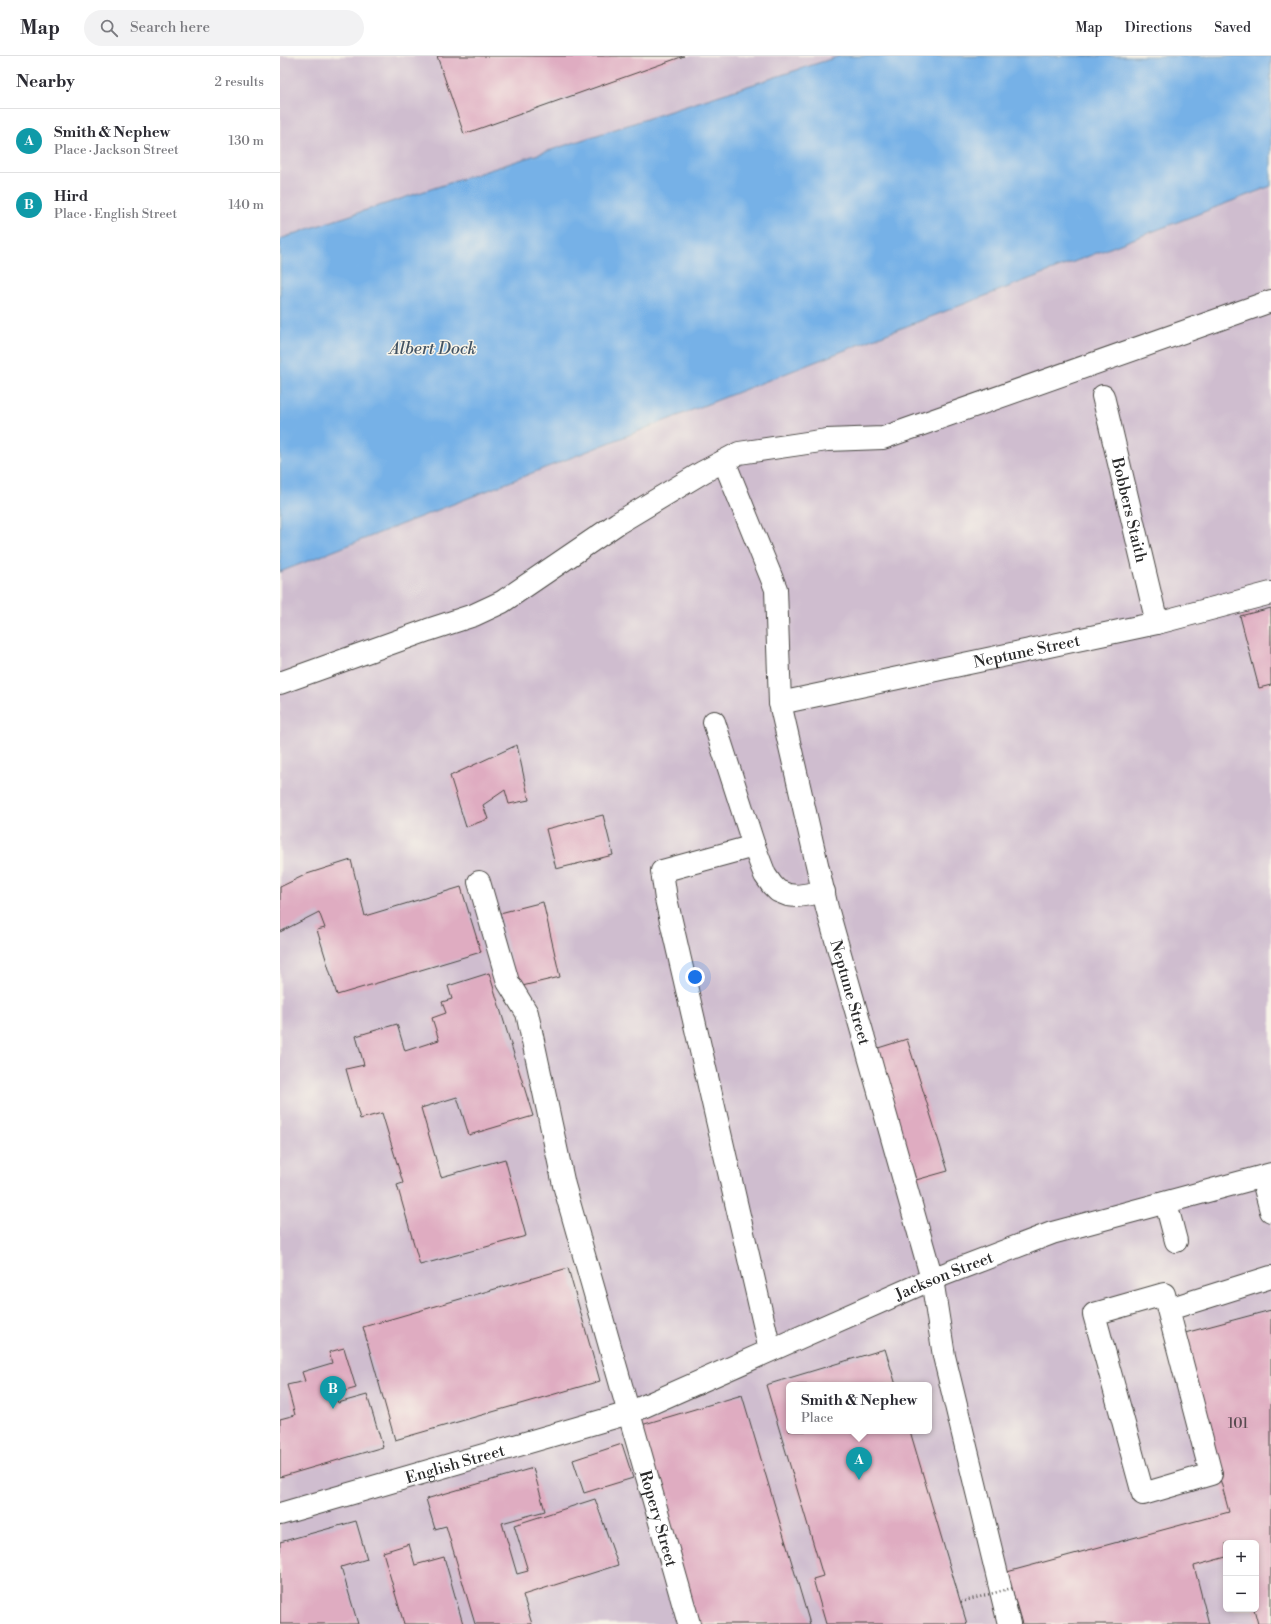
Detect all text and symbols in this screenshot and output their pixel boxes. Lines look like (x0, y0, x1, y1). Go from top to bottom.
search box (84, 10, 364, 46)
text: Map (20, 16, 60, 40)
icon: search (98, 17, 120, 39)
text: Search here (130, 18, 210, 37)
text: Map (1075, 19, 1103, 37)
text: Directions (1125, 19, 1192, 37)
text: Saved (1214, 19, 1251, 37)
text: Nearby (16, 71, 75, 93)
text: 2 results (215, 74, 264, 90)
text: Smith & Nephew (54, 123, 170, 142)
text: A (24, 133, 34, 149)
text: 130 m (229, 133, 264, 149)
text: Place · Jackson Street (54, 142, 179, 158)
text: Hird (54, 187, 88, 206)
text: B (24, 197, 34, 213)
text: 140 m (228, 197, 264, 213)
text: Place · English Street (54, 206, 177, 222)
water label: Albert Dock (387, 338, 477, 360)
street label: Bobbers Staith (1107, 454, 1151, 565)
street label: Neptune Street (972, 631, 1082, 673)
street label: Neptune Street (825, 938, 874, 1048)
your location (685, 967, 705, 987)
street label: Jackson Street (891, 1247, 997, 1306)
pin: B (320, 1376, 346, 1409)
popup (786, 1382, 932, 1434)
text: Smith & Nephew (801, 1391, 917, 1410)
text: Place (801, 1410, 833, 1426)
house number: 101 (1228, 1415, 1248, 1433)
street label: English Street (403, 1440, 507, 1488)
pin: A (846, 1447, 872, 1480)
street label: Ropery Street (635, 1468, 681, 1569)
map controls (1223, 1540, 1259, 1612)
button: + (1223, 1540, 1259, 1576)
button: − (1223, 1576, 1259, 1612)

